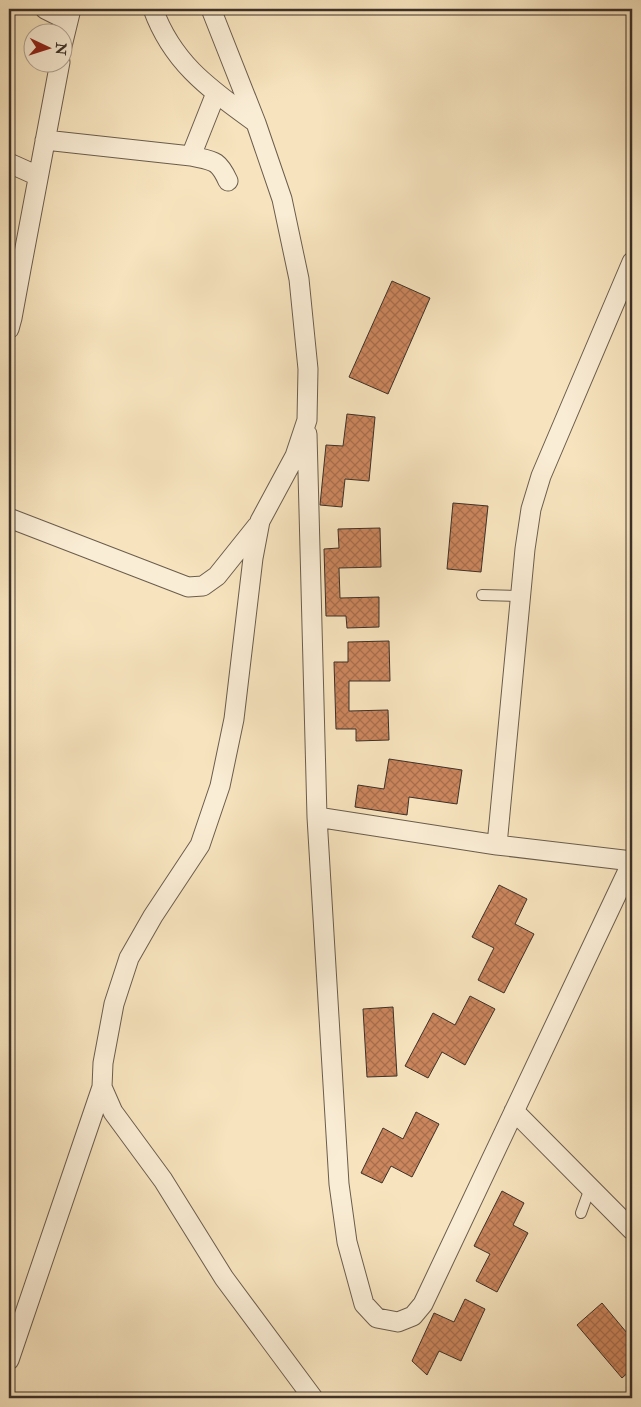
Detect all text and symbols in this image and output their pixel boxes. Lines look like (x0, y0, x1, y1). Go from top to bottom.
north arrow (22, 22, 72, 72)
text: N (52, 41, 69, 56)

